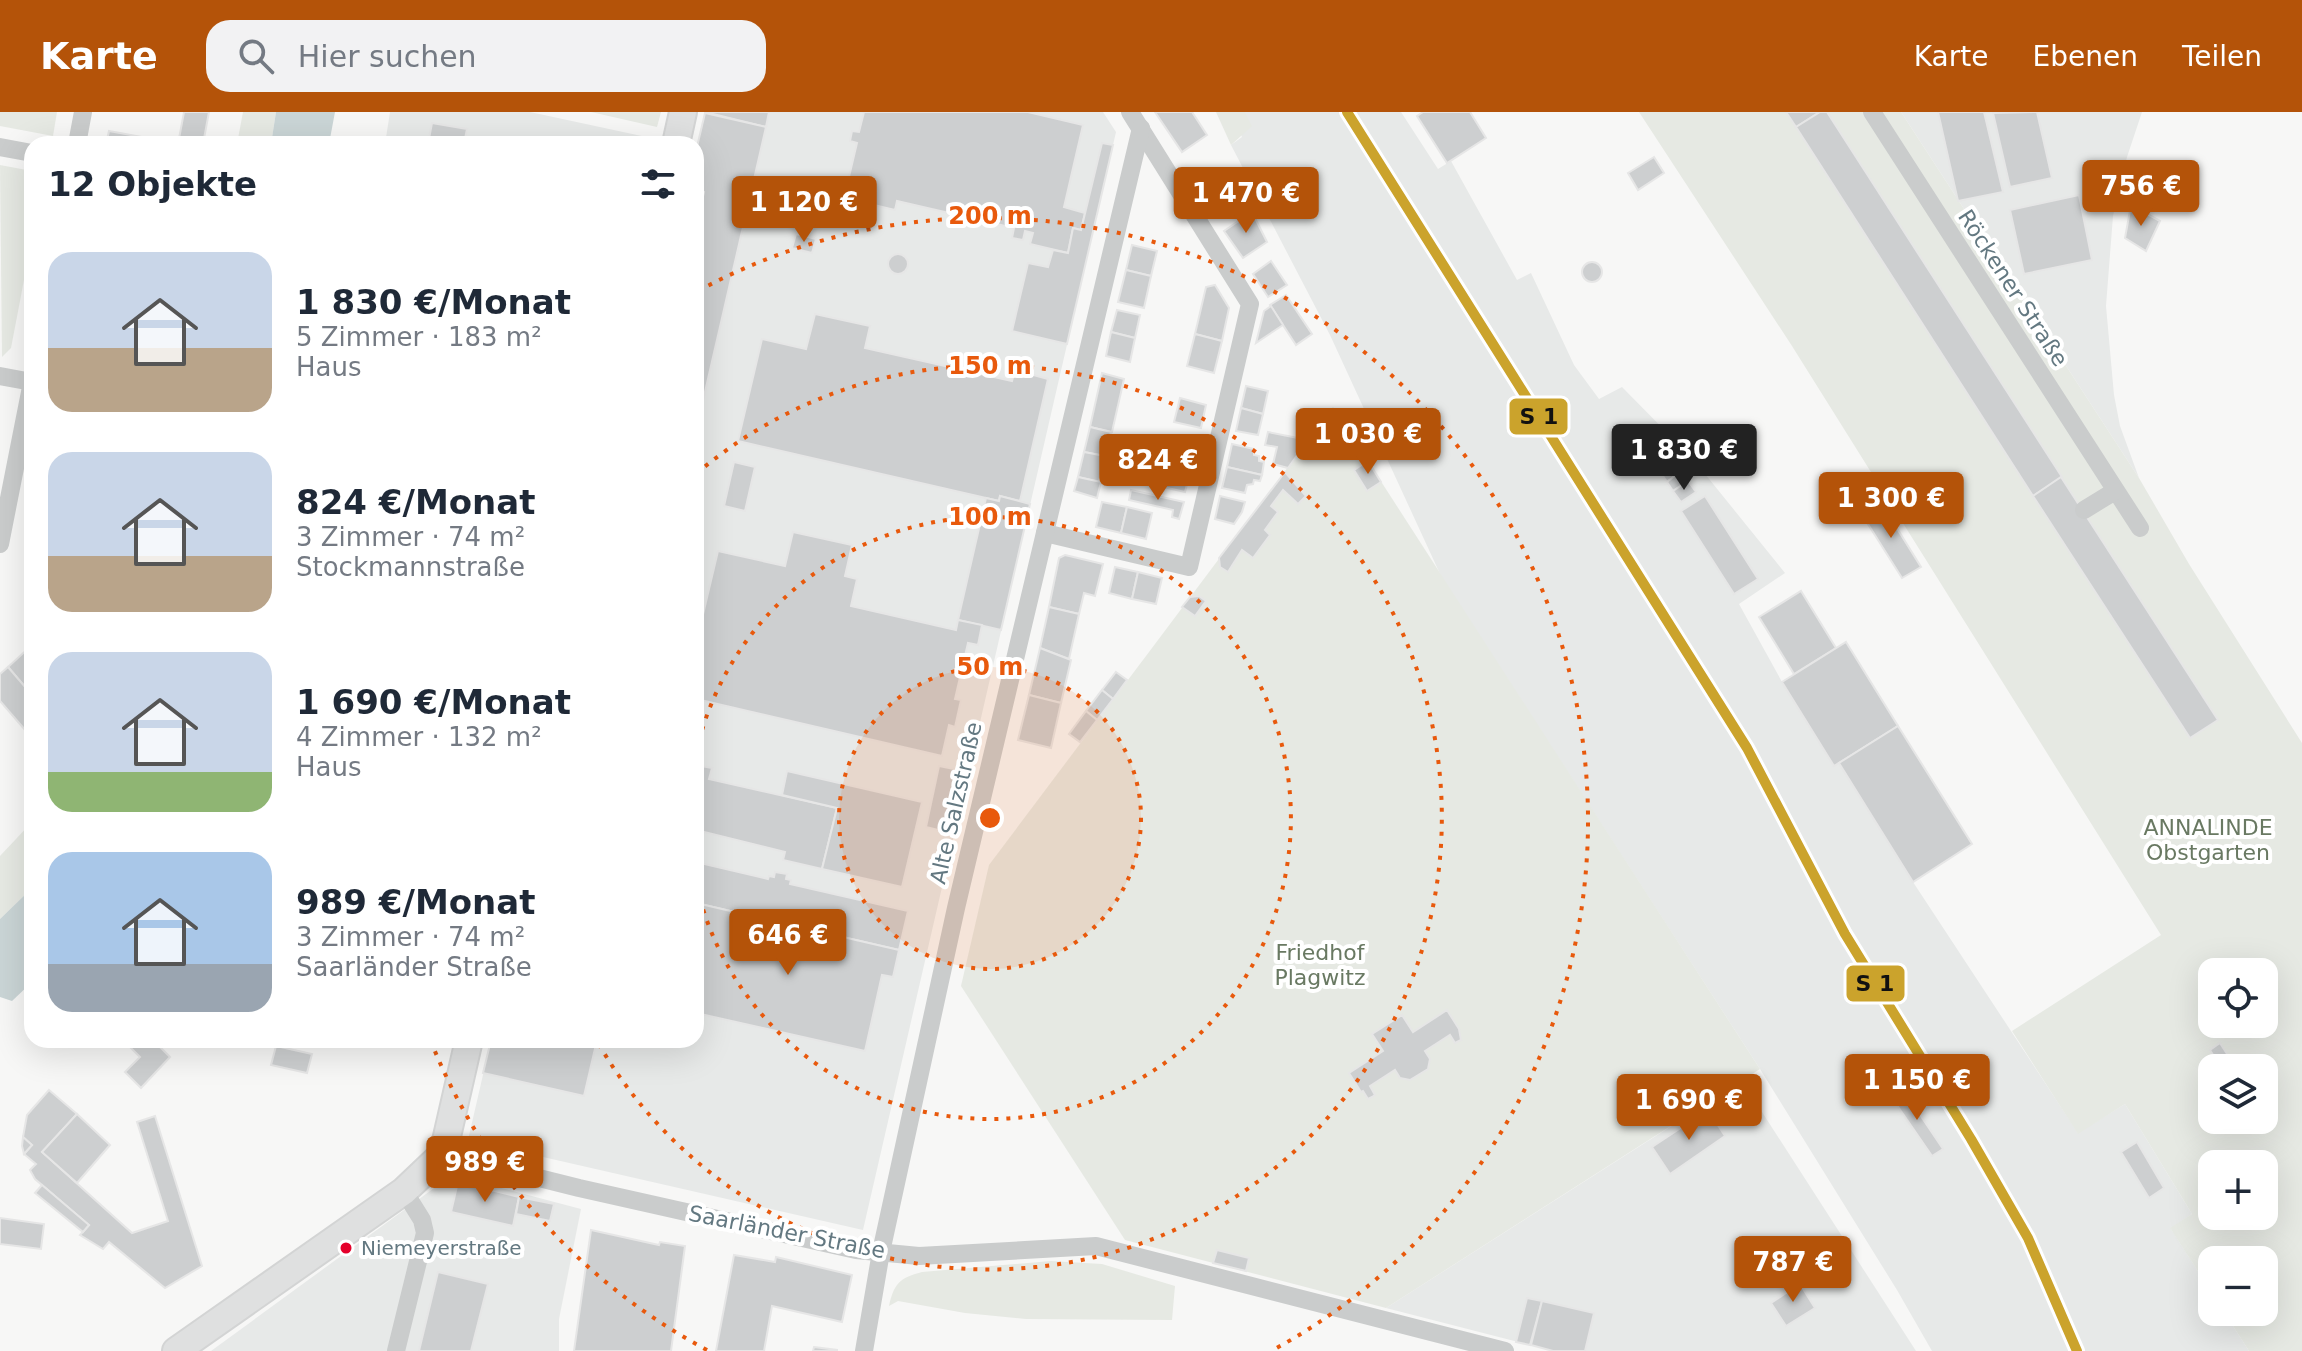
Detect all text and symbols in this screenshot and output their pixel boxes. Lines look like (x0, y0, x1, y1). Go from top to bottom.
search box (206, 20, 766, 92)
text: Karte (40, 34, 158, 78)
icon: search (234, 34, 278, 78)
text: Hier suchen (298, 39, 477, 74)
text: Karte (1914, 40, 1988, 73)
text: Ebenen (2032, 40, 2138, 73)
text: Teilen (2182, 40, 2262, 73)
pin: 756 € (2085, 160, 2197, 228)
icon: filters (636, 162, 680, 206)
text: 12 Objekte (48, 164, 257, 204)
pin: 1 470 € (1172, 167, 1320, 235)
text: 756 € (2100, 171, 2182, 201)
pin: 1 120 € (730, 176, 878, 244)
text: 1 470 € (1192, 178, 1300, 208)
text: 1 120 € (750, 187, 858, 217)
text: 200 m (948, 202, 1032, 230)
street label: Röckener Straße (1953, 205, 2073, 371)
text: 1 830 €/Monat (296, 282, 571, 322)
icon: home (112, 284, 208, 380)
text: 5 Zimmer · 183 m² (296, 322, 542, 352)
text: Haus (296, 352, 362, 382)
text: 150 m (948, 352, 1032, 380)
line badge: S 1 (1508, 397, 1569, 436)
text: S 1 (1520, 404, 1558, 429)
pin: 1 030 € (1294, 408, 1442, 476)
text: 1 030 € (1314, 419, 1422, 449)
pin: 1 830 € (1610, 424, 1758, 492)
pin: 824 € (1102, 434, 1214, 502)
text: 1 830 € (1630, 435, 1738, 465)
text: 824 € (1117, 445, 1199, 475)
pin: 1 300 € (1817, 472, 1965, 540)
text: 824 €/Monat (296, 482, 535, 522)
text: 1 300 € (1837, 483, 1945, 513)
icon: home (112, 484, 208, 580)
text: 100 m (948, 503, 1032, 531)
text: 3 Zimmer · 74 m² (296, 522, 525, 552)
text: Stockmannstraße (296, 552, 525, 582)
text: 50 m (957, 653, 1023, 681)
text: 1 690 €/Monat (296, 682, 571, 722)
icon: home (112, 684, 208, 780)
street label: Alte Salzstraße (925, 720, 987, 886)
text: 4 Zimmer · 132 m² (296, 722, 542, 752)
text: Haus (296, 752, 362, 782)
centre of rings (976, 804, 1004, 832)
park label: ANNALINDE Obstgarten (2143, 815, 2273, 865)
text: 989 €/Monat (296, 882, 535, 922)
icon: home (112, 884, 208, 980)
pin: 646 € (732, 909, 844, 977)
text: 646 € (747, 920, 829, 950)
text: 3 Zimmer · 74 m² (296, 922, 525, 952)
park label: Friedhof Plagwitz (1274, 940, 1366, 990)
text: Saarländer Straße (296, 952, 532, 982)
map controls (2198, 958, 2278, 1326)
button: locate (2198, 958, 2278, 1038)
line badge: S 1 (1845, 964, 1906, 1003)
text: S 1 (1856, 971, 1894, 996)
pin: 1 150 € (1843, 1054, 1991, 1122)
button: layers (2198, 1054, 2278, 1134)
text: 1 150 € (1863, 1065, 1971, 1095)
pin: 1 690 € (1615, 1074, 1763, 1142)
text: 1 690 € (1635, 1085, 1743, 1115)
pin: 989 € (429, 1136, 541, 1204)
text: 989 € (444, 1147, 526, 1177)
button: + (2198, 1150, 2278, 1230)
street label: Saarländer Straße (687, 1201, 887, 1263)
place label: Niemeyerstraße (361, 1236, 522, 1260)
pin: 787 € (1737, 1236, 1849, 1304)
marker: Niemeyerstraße (338, 1240, 354, 1256)
button: − (2198, 1246, 2278, 1326)
text: 787 € (1752, 1247, 1834, 1277)

